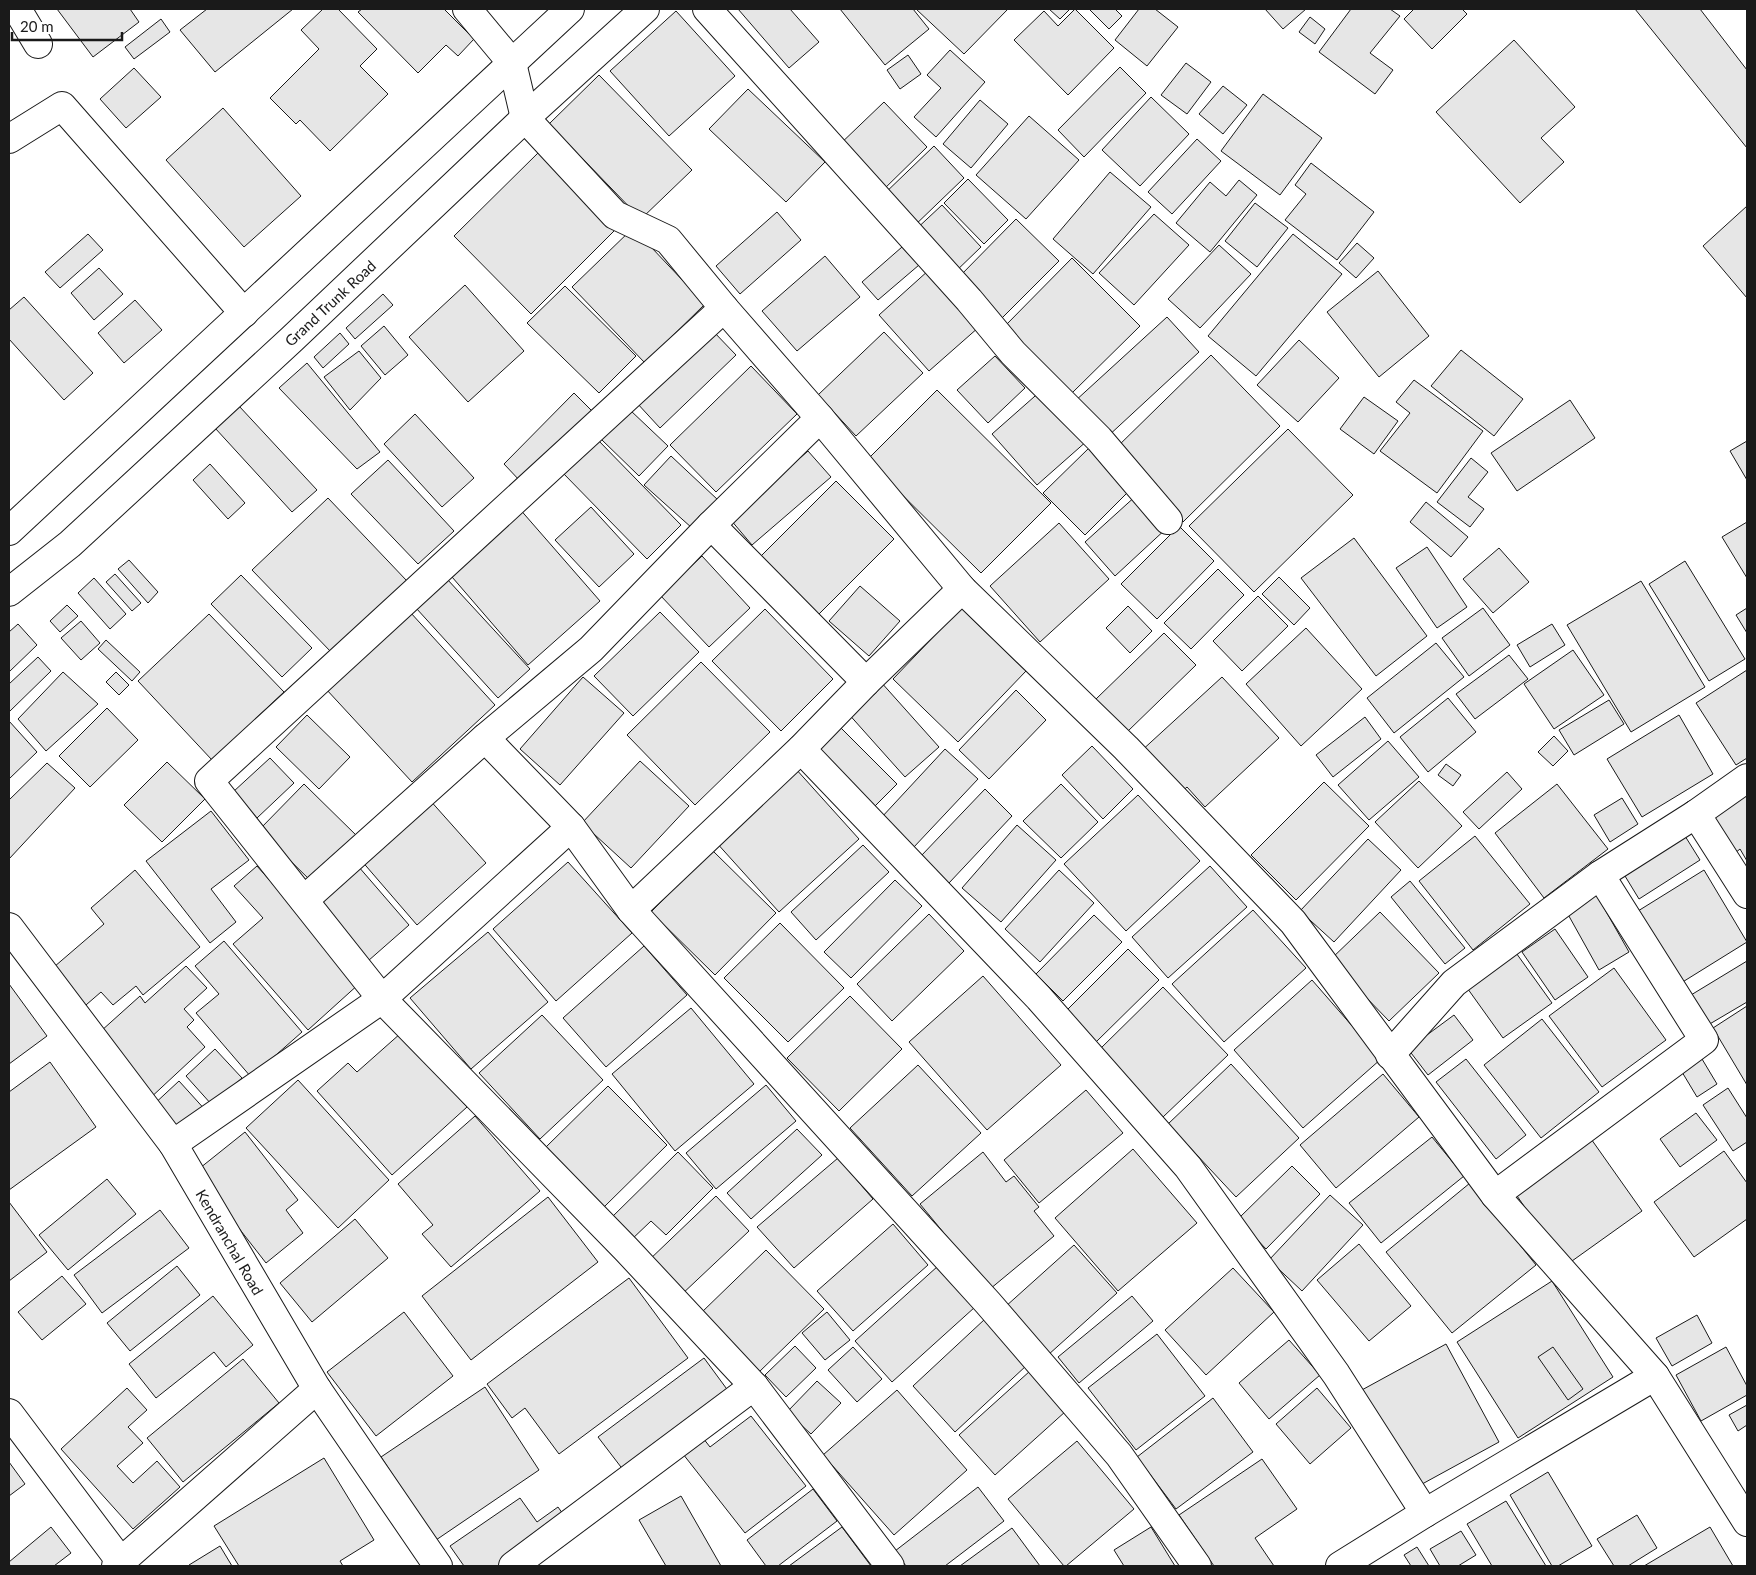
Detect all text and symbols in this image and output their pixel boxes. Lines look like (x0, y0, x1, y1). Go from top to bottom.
scale bar (12, 10, 122, 42)
text: 20 m (20, 17, 54, 35)
street label: Grand Trunk Road (281, 256, 379, 350)
street label: Kendranchal Road (192, 1186, 268, 1298)

